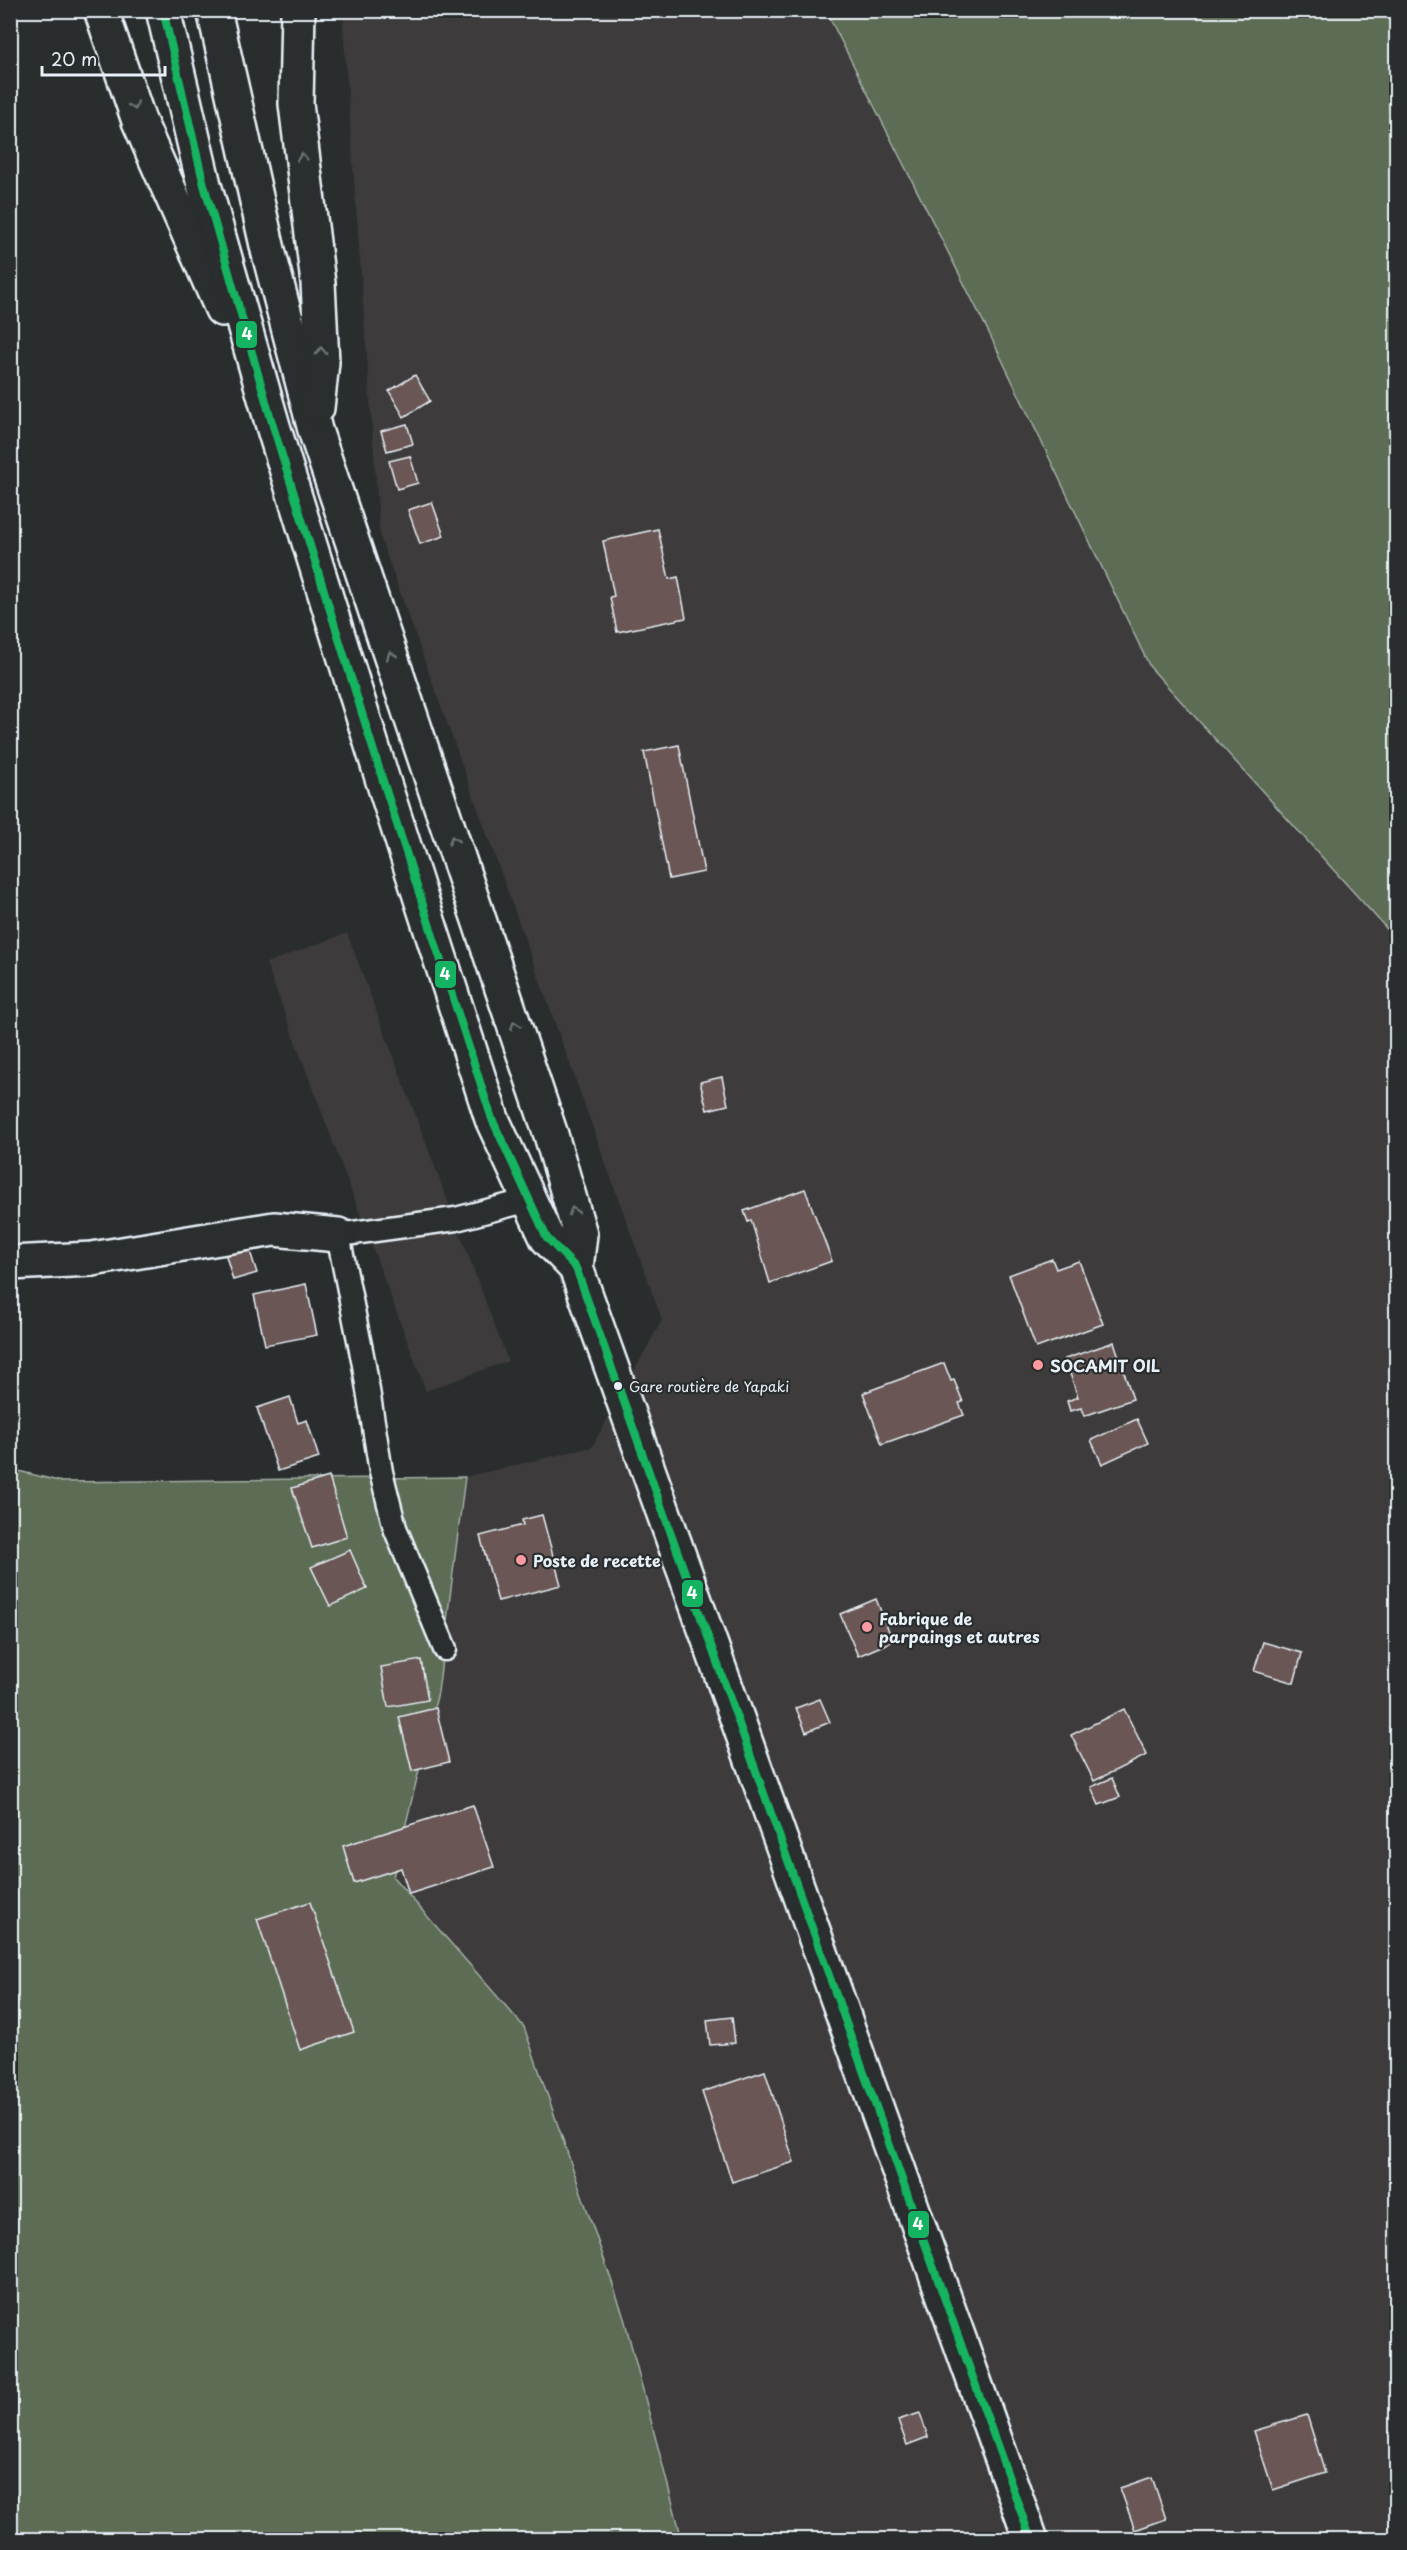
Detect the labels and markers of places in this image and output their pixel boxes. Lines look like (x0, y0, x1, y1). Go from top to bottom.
place label: SOCAMIT OIL (1050, 1353, 1160, 1377)
marker: SOCAMIT OIL (1031, 1358, 1045, 1372)
place label: Gare routière de Yapaki (629, 1376, 789, 1397)
marker: Gare routière de Yapaki (612, 1380, 624, 1392)
place label: Poste de recette (533, 1548, 661, 1572)
marker: Poste de recette (514, 1553, 528, 1567)
place label: Fabrique de parpaings et autres (879, 1606, 1040, 1648)
marker: Fabrique de parpaings et autres (860, 1620, 874, 1634)

